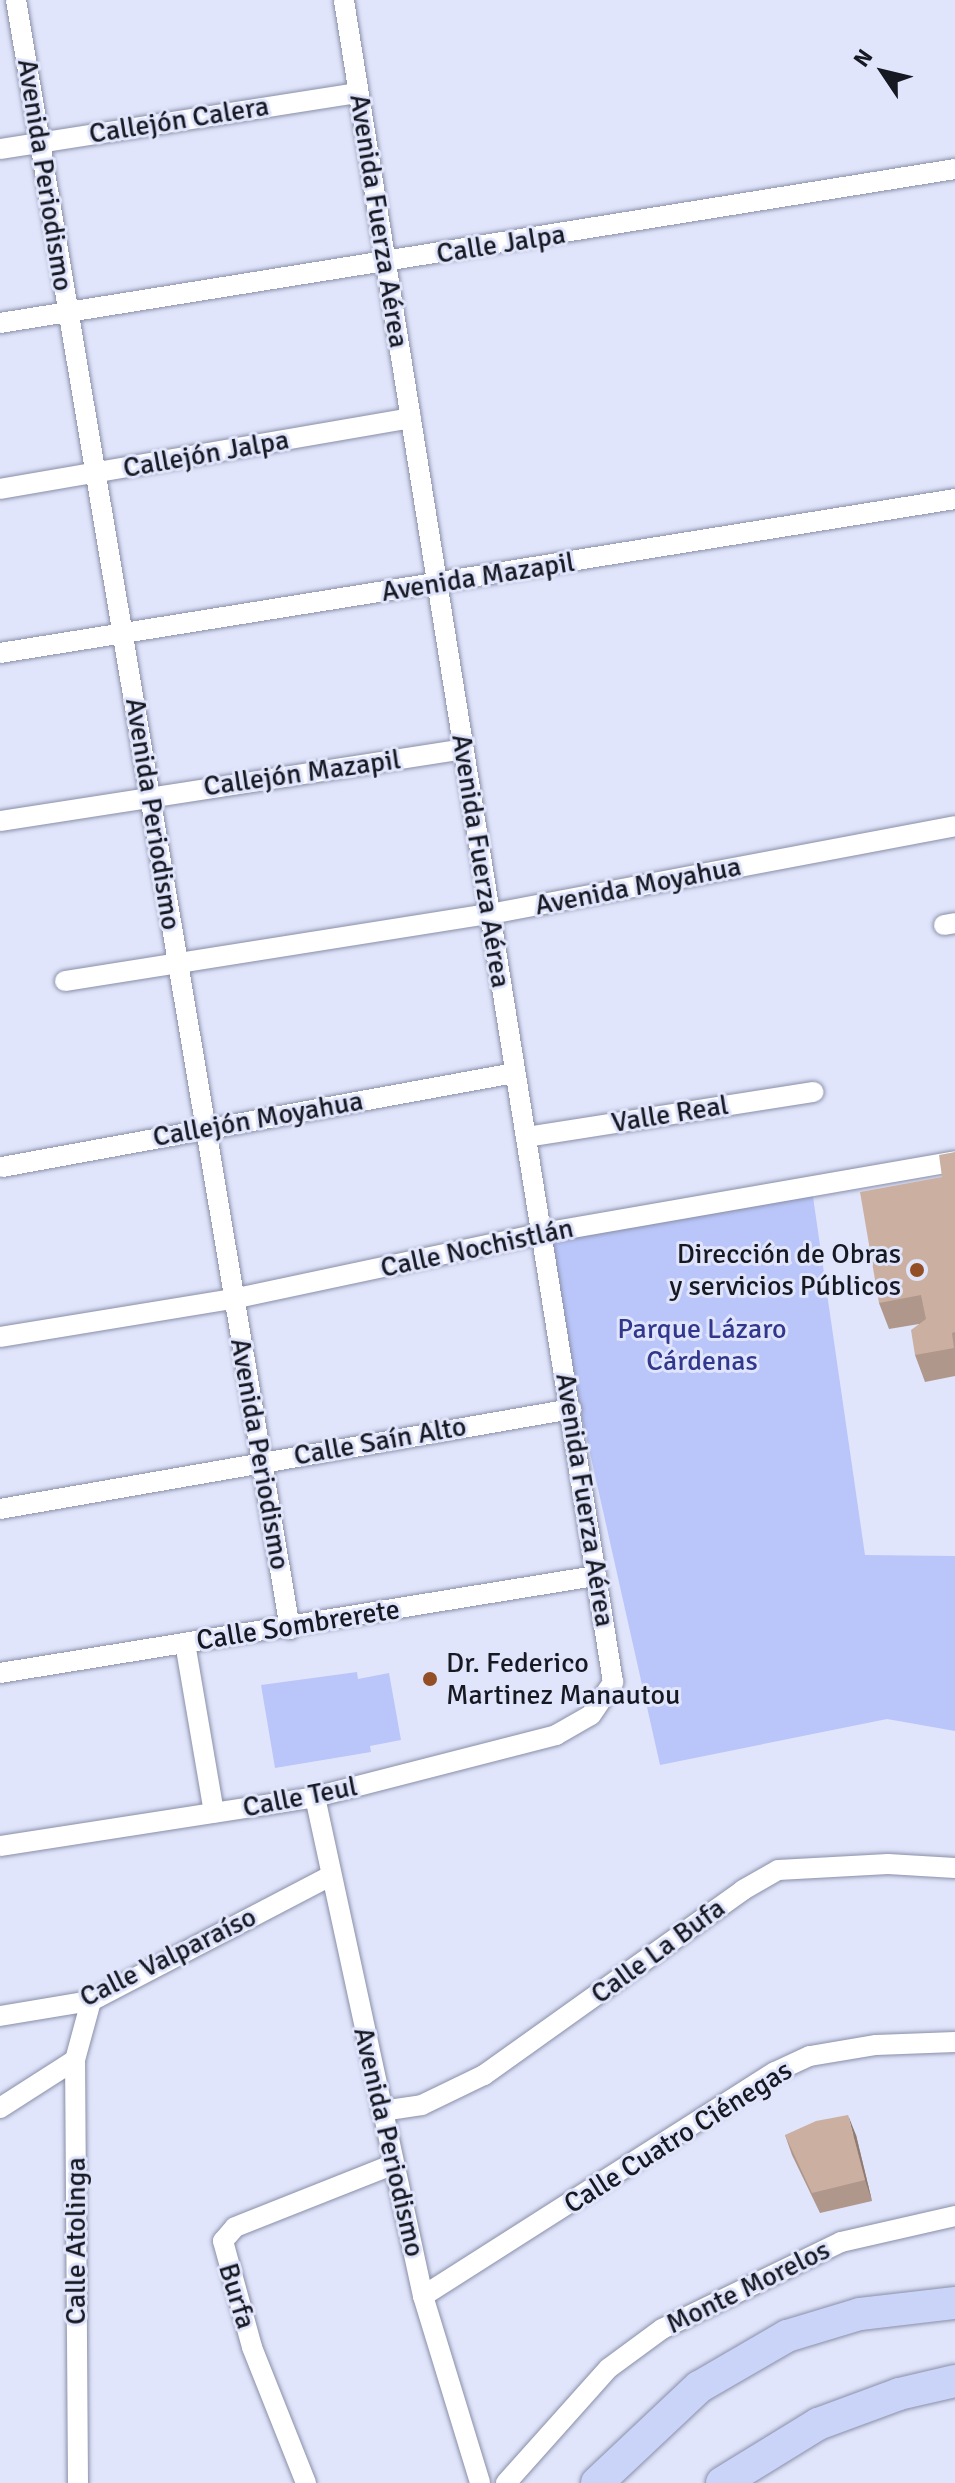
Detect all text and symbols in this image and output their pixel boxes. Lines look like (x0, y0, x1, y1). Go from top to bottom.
north arrow (843, 32, 923, 112)
text: N (847, 44, 878, 72)
street label: Avenida Periodismo (10, 57, 80, 293)
street label: Callejón Calera (87, 89, 271, 151)
street label: Avenida Fuerza Aérea (342, 92, 416, 350)
street label: Calle Jalpa (434, 217, 568, 271)
street label: Callejón Jalpa (120, 423, 292, 485)
street label: Avenida Mazapil (379, 545, 577, 609)
street label: Avenida Periodismo (118, 696, 188, 932)
street label: Avenida Fuerza Aérea (444, 732, 518, 990)
street label: Callejón Mazapil (201, 743, 403, 803)
street label: Avenida Moyahua (532, 850, 744, 922)
street label: Callejón Moyahua (150, 1084, 366, 1154)
street label: Valle Real (609, 1088, 731, 1140)
street label: Calle Nochistlán (377, 1211, 577, 1285)
place label: Dirección de Obras y servicios Públicos (669, 1237, 901, 1303)
marker: Dirección de Obras y servicios Públicos (908, 1261, 926, 1279)
park label: Parque Lázaro Cárdenas (617, 1312, 787, 1378)
street label: Avenida Periodismo (223, 1336, 297, 1572)
street label: Avenida Fuerza Aérea (548, 1371, 622, 1629)
street label: Calle Saín Alto (291, 1409, 469, 1473)
street label: Calle Sombrerete (194, 1592, 402, 1658)
place label: Dr. Federico Martinez Manautou (446, 1646, 680, 1712)
marker: Dr. Federico Martinez Manautou (421, 1670, 439, 1688)
street label: Calle Teul (240, 1769, 360, 1825)
street label: Calle La Bufa (584, 1891, 732, 2011)
street label: Calle Valparaíso (74, 1900, 262, 2014)
street label: Avenida Periodismo (346, 2024, 432, 2260)
street label: Calle Cuatro Ciénegas (558, 2053, 798, 2221)
street label: Calle Atolinga (59, 2157, 93, 2325)
street label: Monte Morelos (661, 2233, 835, 2341)
street label: Burfa (211, 2259, 263, 2333)

